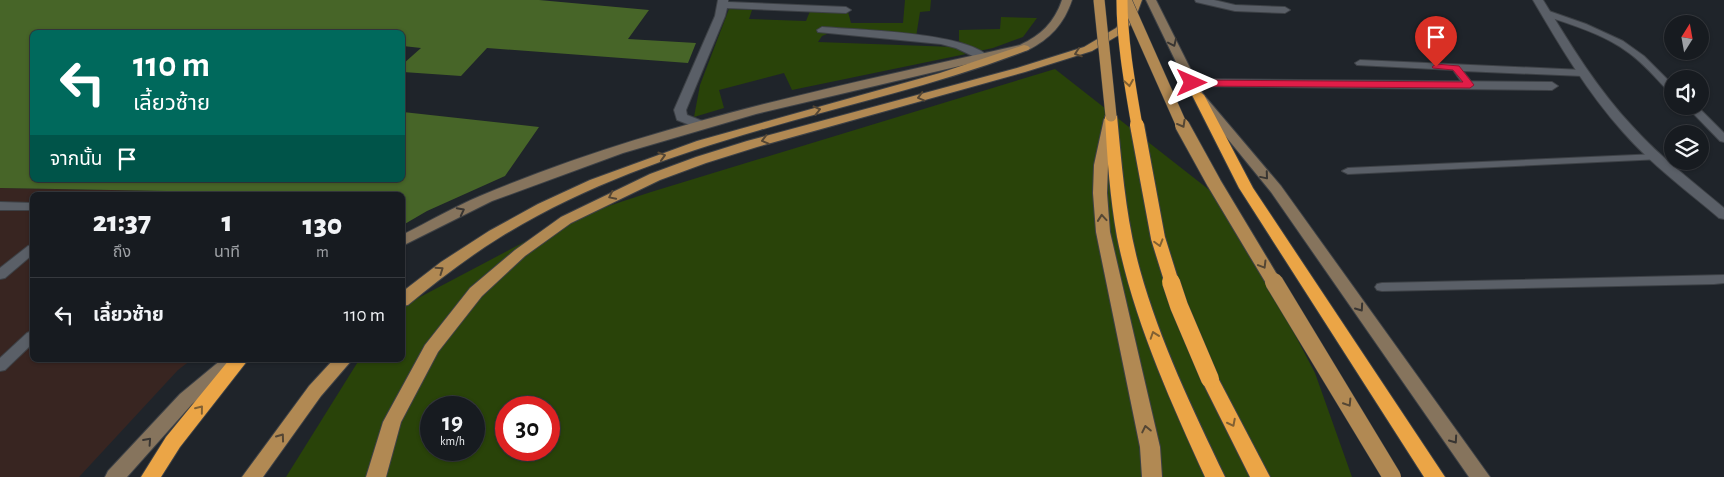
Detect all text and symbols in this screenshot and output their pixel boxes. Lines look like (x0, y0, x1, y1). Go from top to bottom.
north arrow (1664, 15, 1709, 60)
map controls (1664, 15, 1709, 170)
pin (1415, 16, 1457, 67)
icon: arrive (1422, 23, 1450, 51)
one-way arrow (1167, 38, 1178, 47)
one-way arrow (1074, 47, 1082, 57)
text: 110 m (133, 48, 210, 83)
icon: left (50, 50, 115, 115)
position arrow (1165, 56, 1217, 108)
button: sound (1664, 70, 1709, 115)
one-way arrow (1124, 79, 1134, 88)
text: เลี้ยวซ้าย (133, 92, 210, 114)
one-way arrow (918, 92, 926, 102)
one-way arrow (813, 105, 822, 116)
one-way arrow (1175, 119, 1185, 128)
button: layers (1664, 125, 1709, 170)
one-way arrow (761, 135, 769, 145)
icon: arrive (113, 145, 141, 173)
text: จากนั้น (50, 150, 103, 169)
one-way arrow (657, 152, 665, 162)
one-way arrow (1259, 170, 1267, 179)
one-way arrow (609, 190, 618, 200)
text: 21:37 (93, 207, 151, 237)
text: 1 (221, 207, 232, 237)
one-way arrow (456, 207, 465, 217)
text: 130 (303, 210, 342, 240)
one-way arrow (1097, 214, 1108, 222)
one-way arrow (1154, 238, 1164, 247)
text: ถึง (113, 244, 131, 260)
text: นาที (214, 244, 240, 260)
text: m (316, 244, 329, 260)
one-way arrow (1256, 259, 1266, 268)
one-way arrow (434, 267, 444, 276)
icon: left (50, 301, 78, 329)
one-way arrow (1354, 302, 1363, 312)
text: เลี้ยวซ้าย (93, 306, 164, 325)
text: 110 m (344, 306, 385, 325)
one-way arrow (1150, 331, 1160, 340)
speed limit sign: 30 (495, 396, 560, 461)
one-way arrow (1342, 398, 1351, 407)
one-way arrow (194, 406, 202, 415)
text: 19 (442, 410, 463, 435)
one-way arrow (1226, 417, 1236, 426)
one-way arrow (1141, 424, 1152, 433)
one-way arrow (275, 434, 284, 443)
one-way arrow (1448, 434, 1457, 444)
text: km/h (440, 435, 465, 447)
one-way arrow (142, 437, 151, 446)

